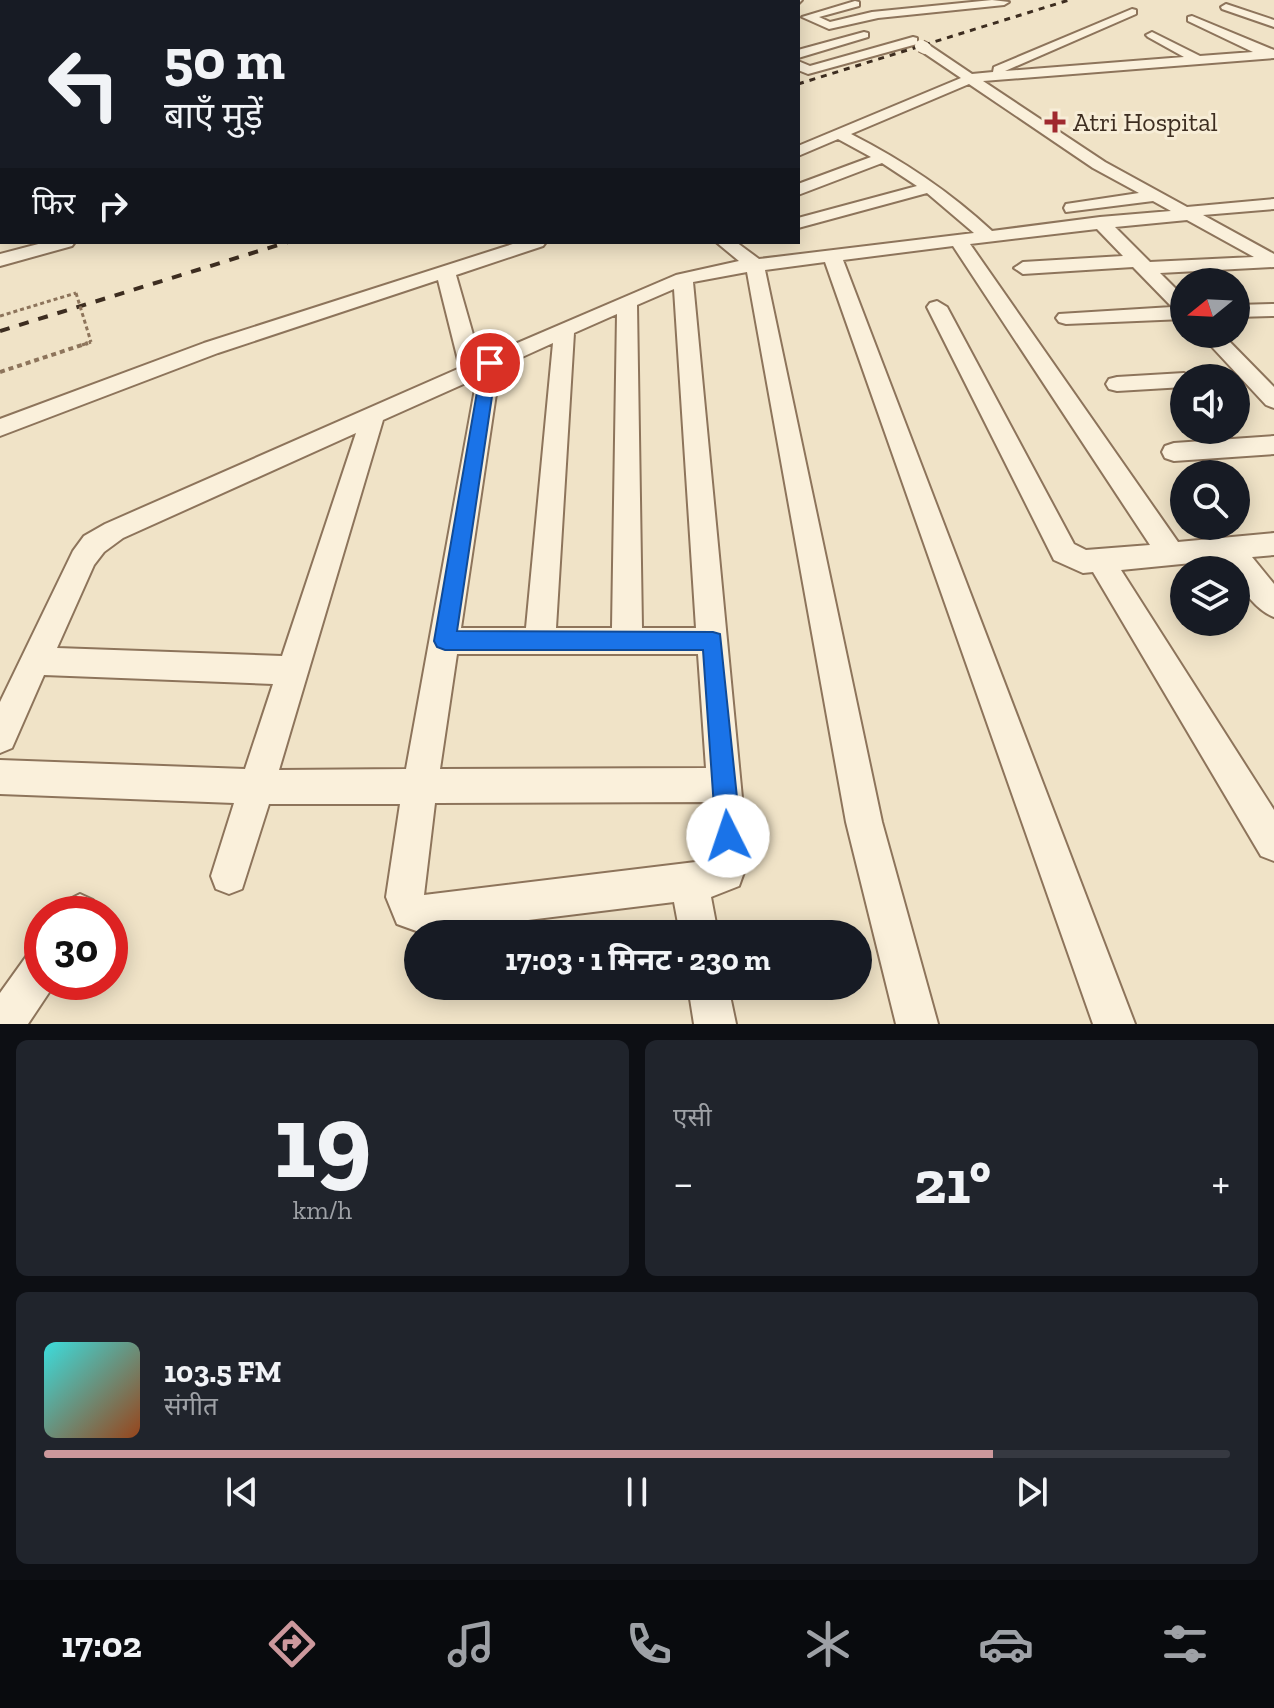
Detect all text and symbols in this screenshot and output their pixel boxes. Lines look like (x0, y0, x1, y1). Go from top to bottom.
text: 50 m (164, 26, 285, 93)
icon: left (32, 32, 136, 136)
text: बाएँ मुड़ें (164, 94, 263, 137)
place label: Atri Hospital (1073, 106, 1218, 138)
marker: Atri Hospital (1044, 111, 1066, 133)
icon: right (91, 184, 135, 228)
text: फिर (32, 186, 75, 222)
north arrow (1170, 268, 1250, 348)
map controls (1170, 268, 1250, 636)
pin (456, 329, 524, 397)
icon: arrive (468, 341, 512, 385)
button: sound (1170, 364, 1250, 444)
button: search (1170, 460, 1250, 540)
button: layers (1170, 556, 1250, 636)
position arrow (686, 794, 770, 878)
speed limit sign: 30 (24, 896, 128, 1000)
text: 17:03 · 1 मिनट · 230 m (505, 942, 771, 978)
text: 19 (274, 1079, 371, 1204)
text: एसी (673, 1101, 712, 1133)
text: 21° (914, 1146, 991, 1218)
text: − (673, 1156, 694, 1209)
text: + (1211, 1156, 1230, 1209)
text: km/h (293, 1194, 352, 1226)
text: 103.5 FM (164, 1354, 282, 1390)
text: संगीत (164, 1390, 218, 1422)
icon: previous (220, 1470, 264, 1514)
icon: pause (615, 1470, 659, 1514)
icon: next (1010, 1470, 1054, 1514)
icon: directions (264, 1616, 320, 1672)
icon: music (443, 1616, 499, 1672)
icon: phone (621, 1616, 677, 1672)
icon: climate (800, 1616, 856, 1672)
icon: car (978, 1616, 1034, 1672)
icon: filters (1157, 1616, 1213, 1672)
text: 17:02 (61, 1623, 142, 1666)

